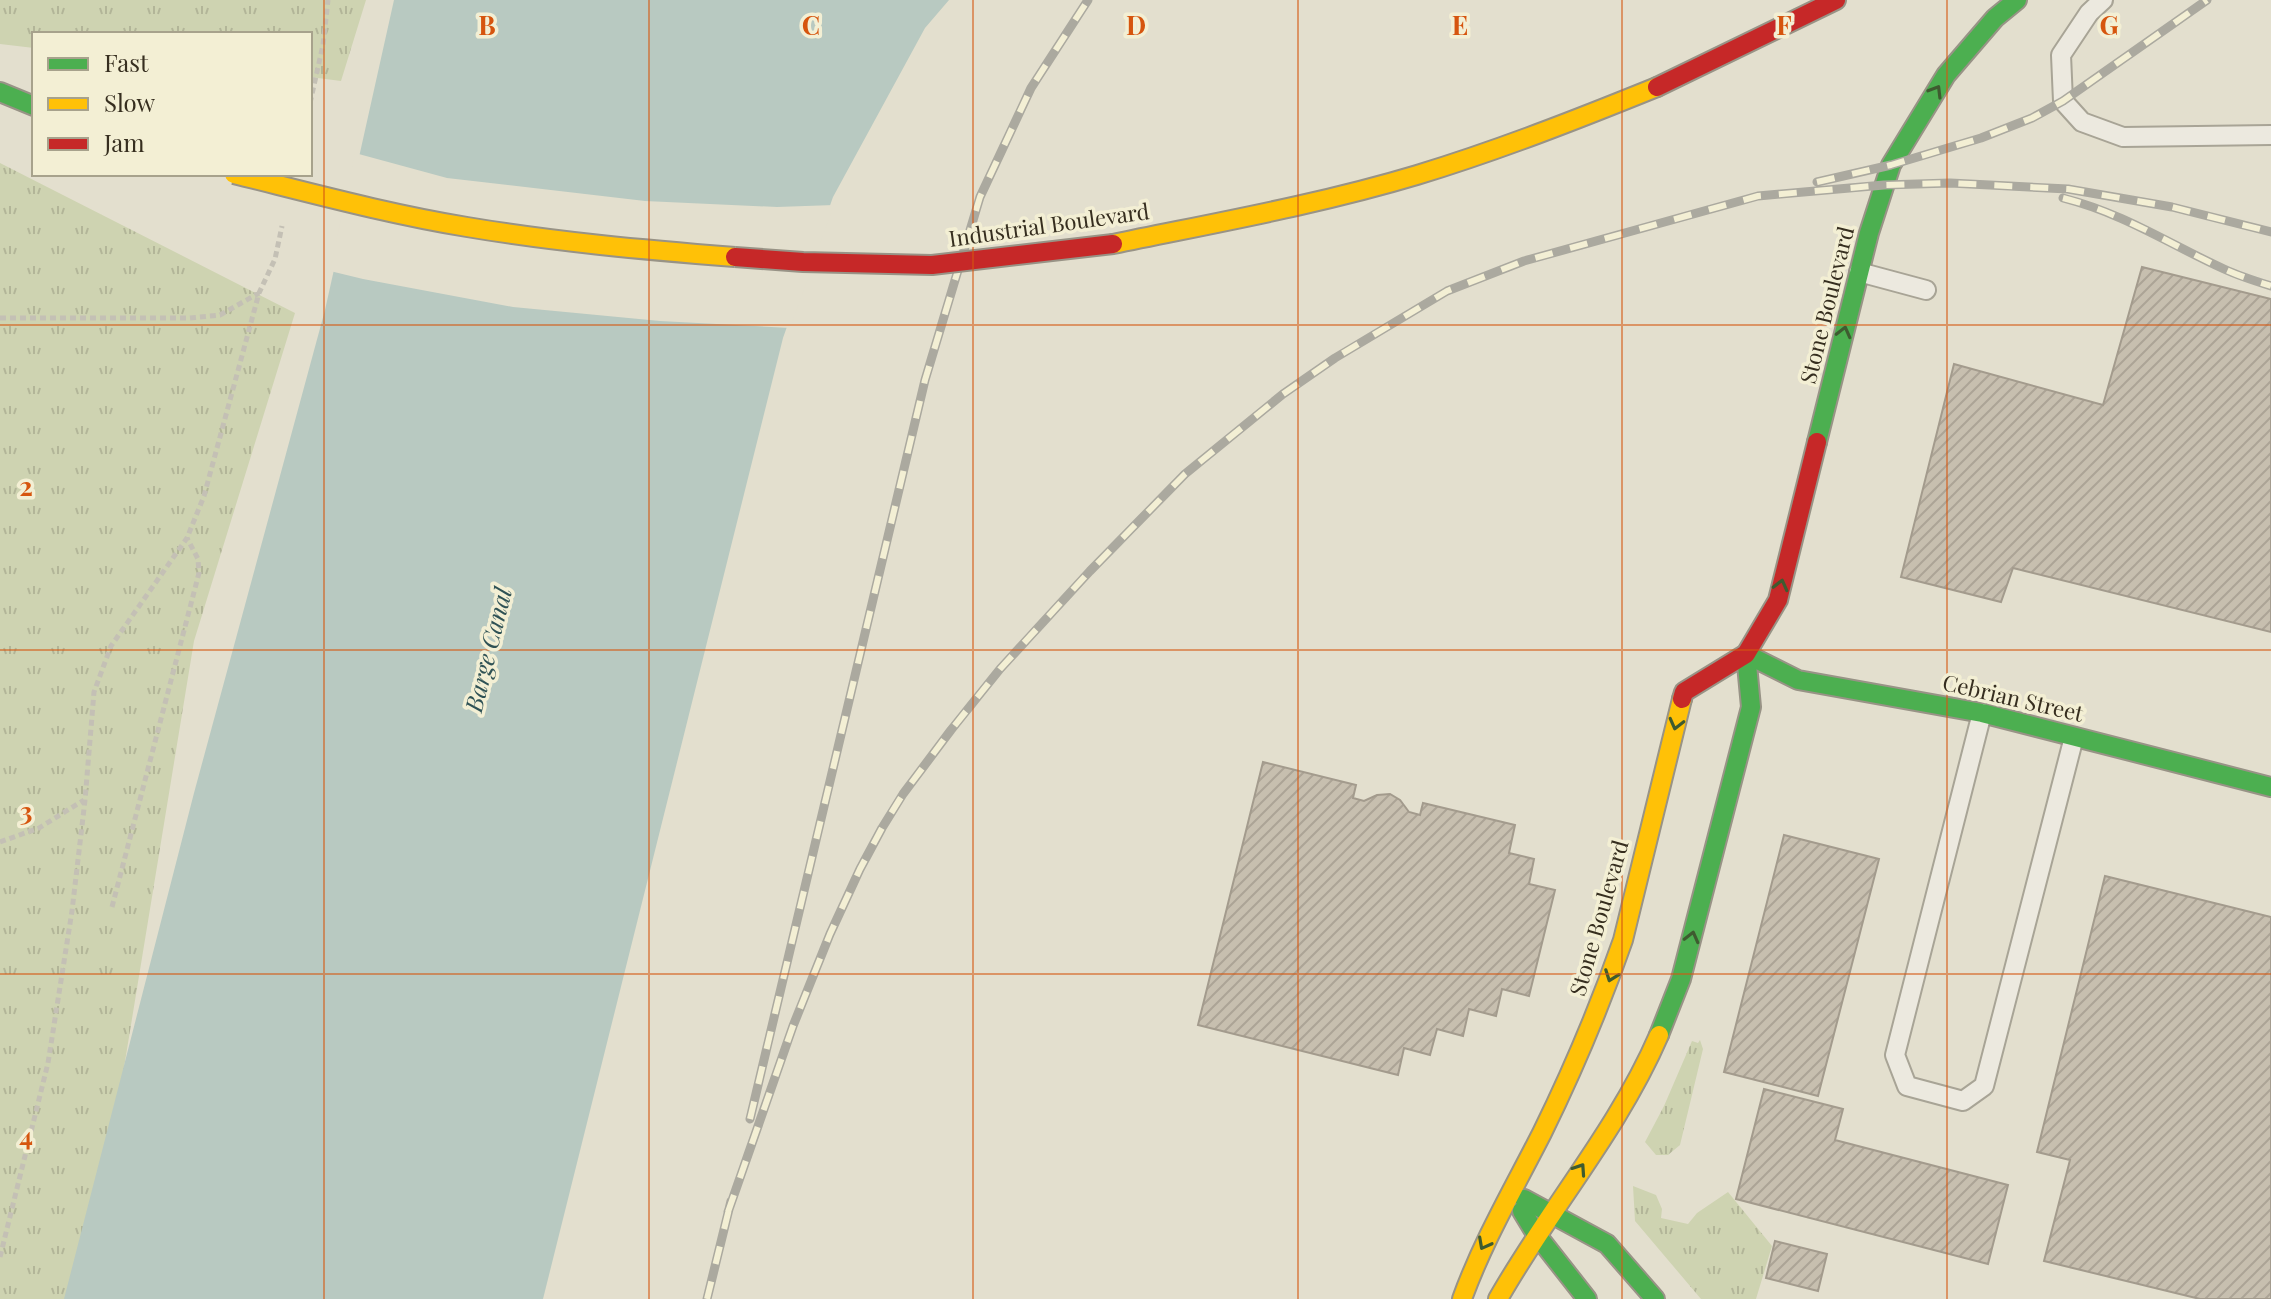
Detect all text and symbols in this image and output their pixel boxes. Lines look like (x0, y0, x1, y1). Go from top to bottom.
text: B (478, 7, 496, 42)
text: C (802, 7, 820, 42)
text: D (1126, 7, 1146, 42)
text: E (1452, 7, 1468, 42)
text: F (1776, 7, 1792, 42)
text: G (2099, 7, 2119, 42)
legend (32, 32, 312, 176)
text: Fast (104, 46, 149, 78)
one-way arrow (1926, 85, 1941, 100)
text: Slow (104, 86, 156, 118)
text: Jam (103, 126, 145, 158)
street label: Industrial Boulevard (947, 195, 1151, 253)
street label: Stone Boulevard (1792, 223, 1860, 386)
one-way arrow (1835, 326, 1852, 340)
text: 2 (19, 468, 33, 503)
one-way arrow (1772, 578, 1789, 592)
water label: Barge Canal (456, 583, 518, 716)
street label: Cebrian Street (1940, 666, 2088, 728)
one-way arrow (1669, 717, 1686, 731)
text: 3 (20, 793, 32, 828)
street label: Stone Boulevard (1561, 836, 1635, 999)
one-way arrow (1683, 931, 1700, 944)
one-way arrow (1604, 968, 1620, 982)
text: 4 (19, 1118, 33, 1153)
one-way arrow (1570, 1164, 1585, 1178)
one-way arrow (1478, 1236, 1493, 1251)

